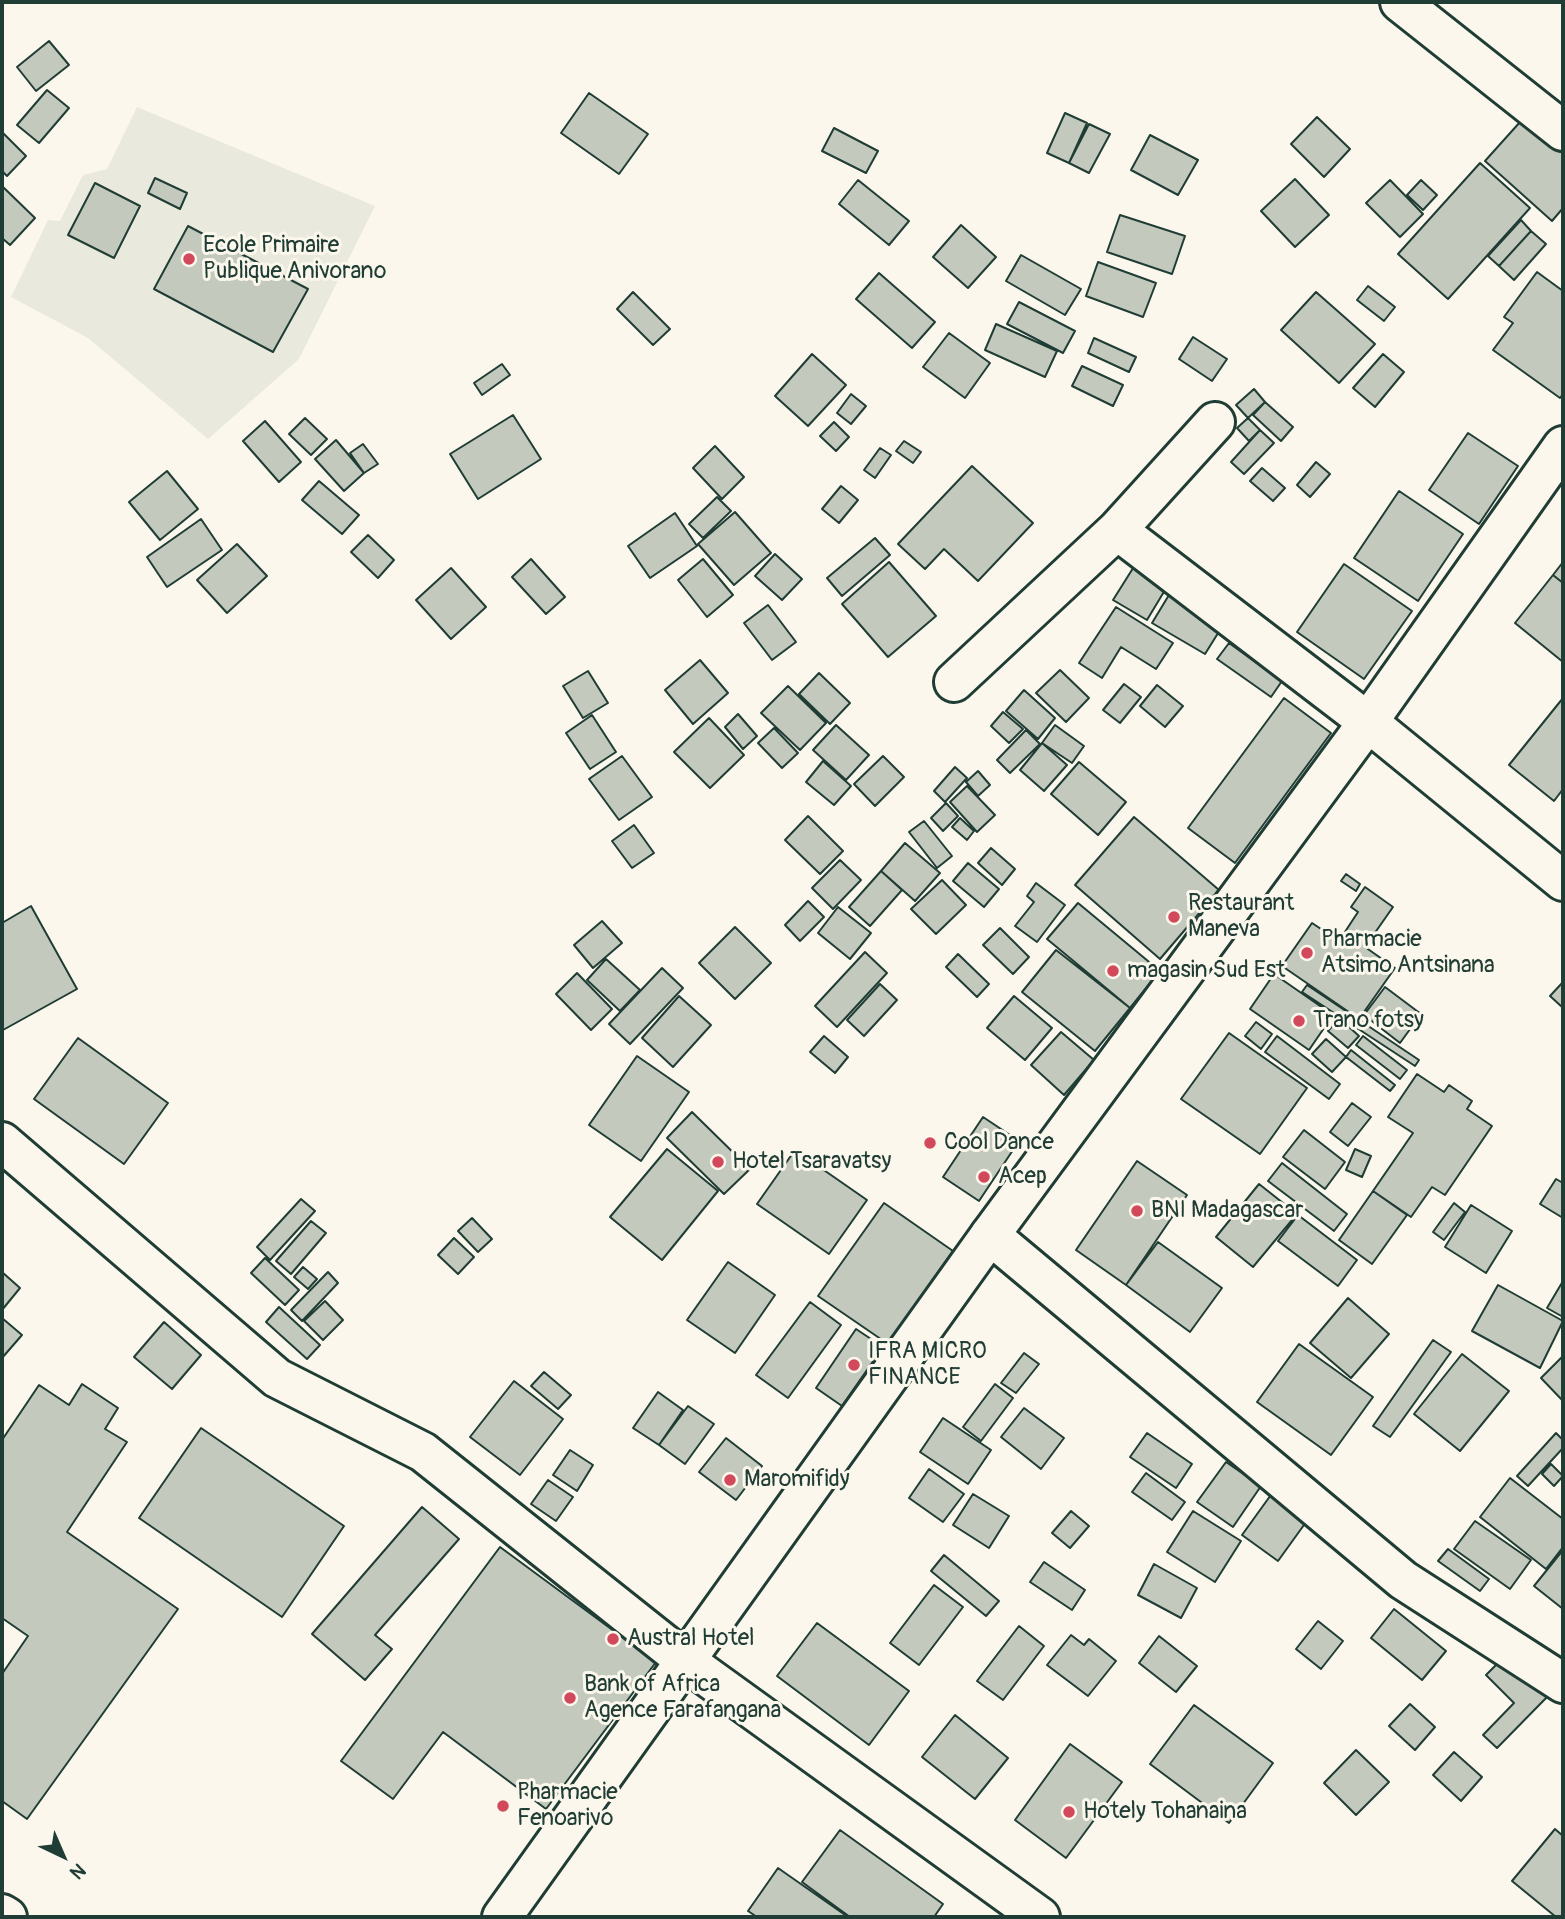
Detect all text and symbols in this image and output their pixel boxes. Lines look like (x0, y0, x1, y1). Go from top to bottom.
place label: Ecole Primaire Publique Anivorano (203, 232, 386, 286)
marker: Ecole Primaire Publique Anivorano (181, 251, 197, 267)
place label: Restaurant Maneva (1188, 890, 1294, 944)
marker: Restaurant Maneva (1166, 909, 1182, 925)
place label: Pharmacie Atsimo Antsinana (1321, 926, 1495, 980)
marker: Pharmacie Atsimo Antsinana (1299, 945, 1315, 961)
place label: magasin Sud Est (1127, 957, 1285, 985)
marker: magasin Sud Est (1105, 963, 1121, 979)
place label: Trano fotsy (1313, 1007, 1424, 1035)
marker: Trano fotsy (1291, 1013, 1307, 1029)
place label: Cool Dance (944, 1129, 1054, 1157)
marker: Cool Dance (922, 1135, 938, 1151)
place label: Hotel Tsaravatsy (732, 1148, 891, 1176)
marker: Hotel Tsaravatsy (710, 1154, 726, 1170)
place label: Acep (998, 1163, 1047, 1191)
marker: Acep (976, 1169, 992, 1185)
place label: BNI Madagascar (1151, 1197, 1303, 1225)
marker: BNI Madagascar (1129, 1203, 1145, 1219)
place label: IFRA MICRO FINANCE (868, 1338, 987, 1392)
marker: IFRA MICRO FINANCE (846, 1357, 862, 1373)
place label: Maromifidy (744, 1466, 850, 1494)
marker: Maromifidy (722, 1472, 738, 1488)
place label: Austral Hotel (627, 1625, 754, 1653)
marker: Austral Hotel (605, 1631, 621, 1647)
place label: Bank of Africa Agence Farafangana (584, 1671, 781, 1725)
marker: Bank of Africa Agence Farafangana (562, 1690, 578, 1706)
place label: Pharmacie Fenoarivo (517, 1779, 618, 1833)
marker: Pharmacie Fenoarivo (495, 1798, 511, 1814)
place label: Hotely Tohanaina (1083, 1798, 1247, 1826)
marker: Hotely Tohanaina (1061, 1804, 1077, 1820)
north arrow (28, 1821, 98, 1891)
text: N (65, 1858, 91, 1884)

